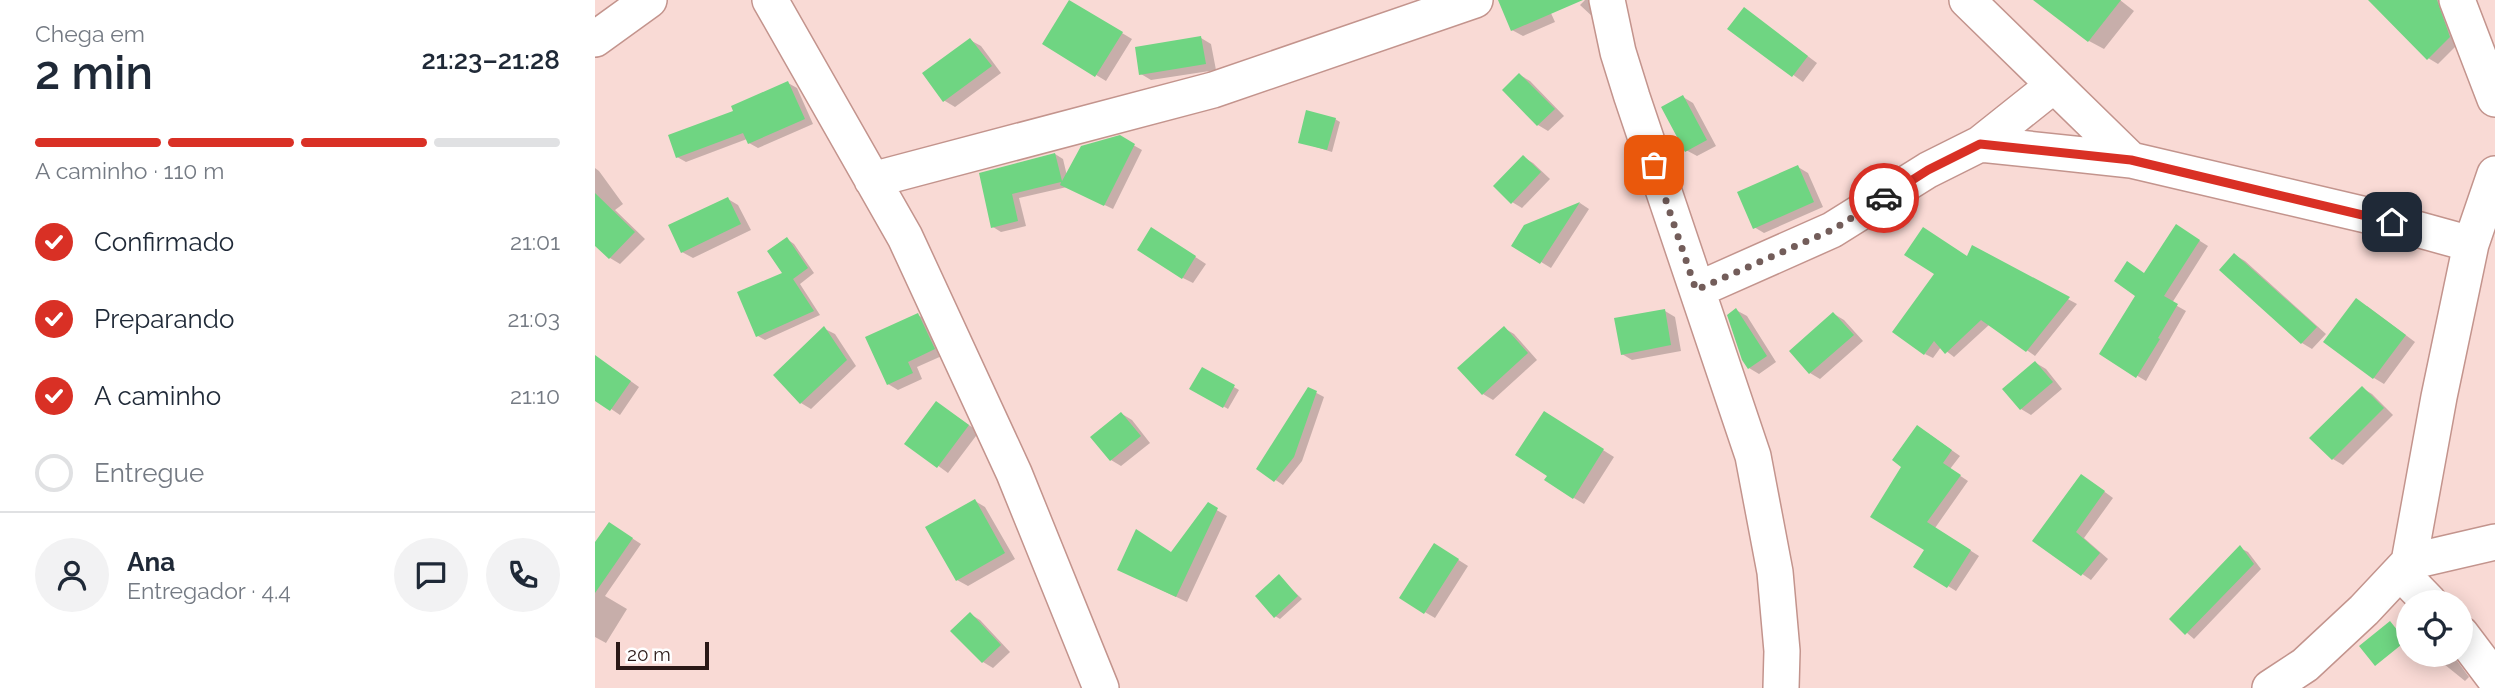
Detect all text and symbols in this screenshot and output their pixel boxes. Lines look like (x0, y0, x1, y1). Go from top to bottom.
text: Chega em (35, 20, 145, 47)
text: 21:23–21:28 (422, 45, 560, 75)
text: 2 min (35, 46, 153, 100)
pin (1624, 135, 1684, 195)
icon: bag (1635, 146, 1673, 184)
text: A caminho · 110 m (35, 157, 224, 184)
courier (1849, 163, 1919, 233)
icon: car (1865, 179, 1903, 217)
pin (2362, 192, 2422, 252)
icon: home (2373, 203, 2411, 241)
icon: check (35, 223, 73, 261)
text: Confirmado (94, 227, 234, 257)
text: 21:01 (510, 228, 560, 255)
icon: check (35, 300, 73, 338)
text: Preparando (94, 304, 234, 334)
text: 21:03 (507, 305, 560, 332)
icon: check (35, 377, 73, 415)
text: A caminho (94, 381, 221, 411)
text: 21:10 (510, 382, 560, 409)
text: Entregue (94, 458, 204, 488)
button: person (35, 538, 109, 612)
button: chat (394, 538, 468, 612)
button: phone (486, 538, 560, 612)
text: Ana (127, 547, 175, 577)
text: Entregador · 4.4 (127, 577, 291, 604)
map controls (2396, 590, 2473, 667)
button: locate (2396, 590, 2473, 667)
scale bar (616, 639, 709, 671)
text: 20 m (627, 643, 671, 665)

